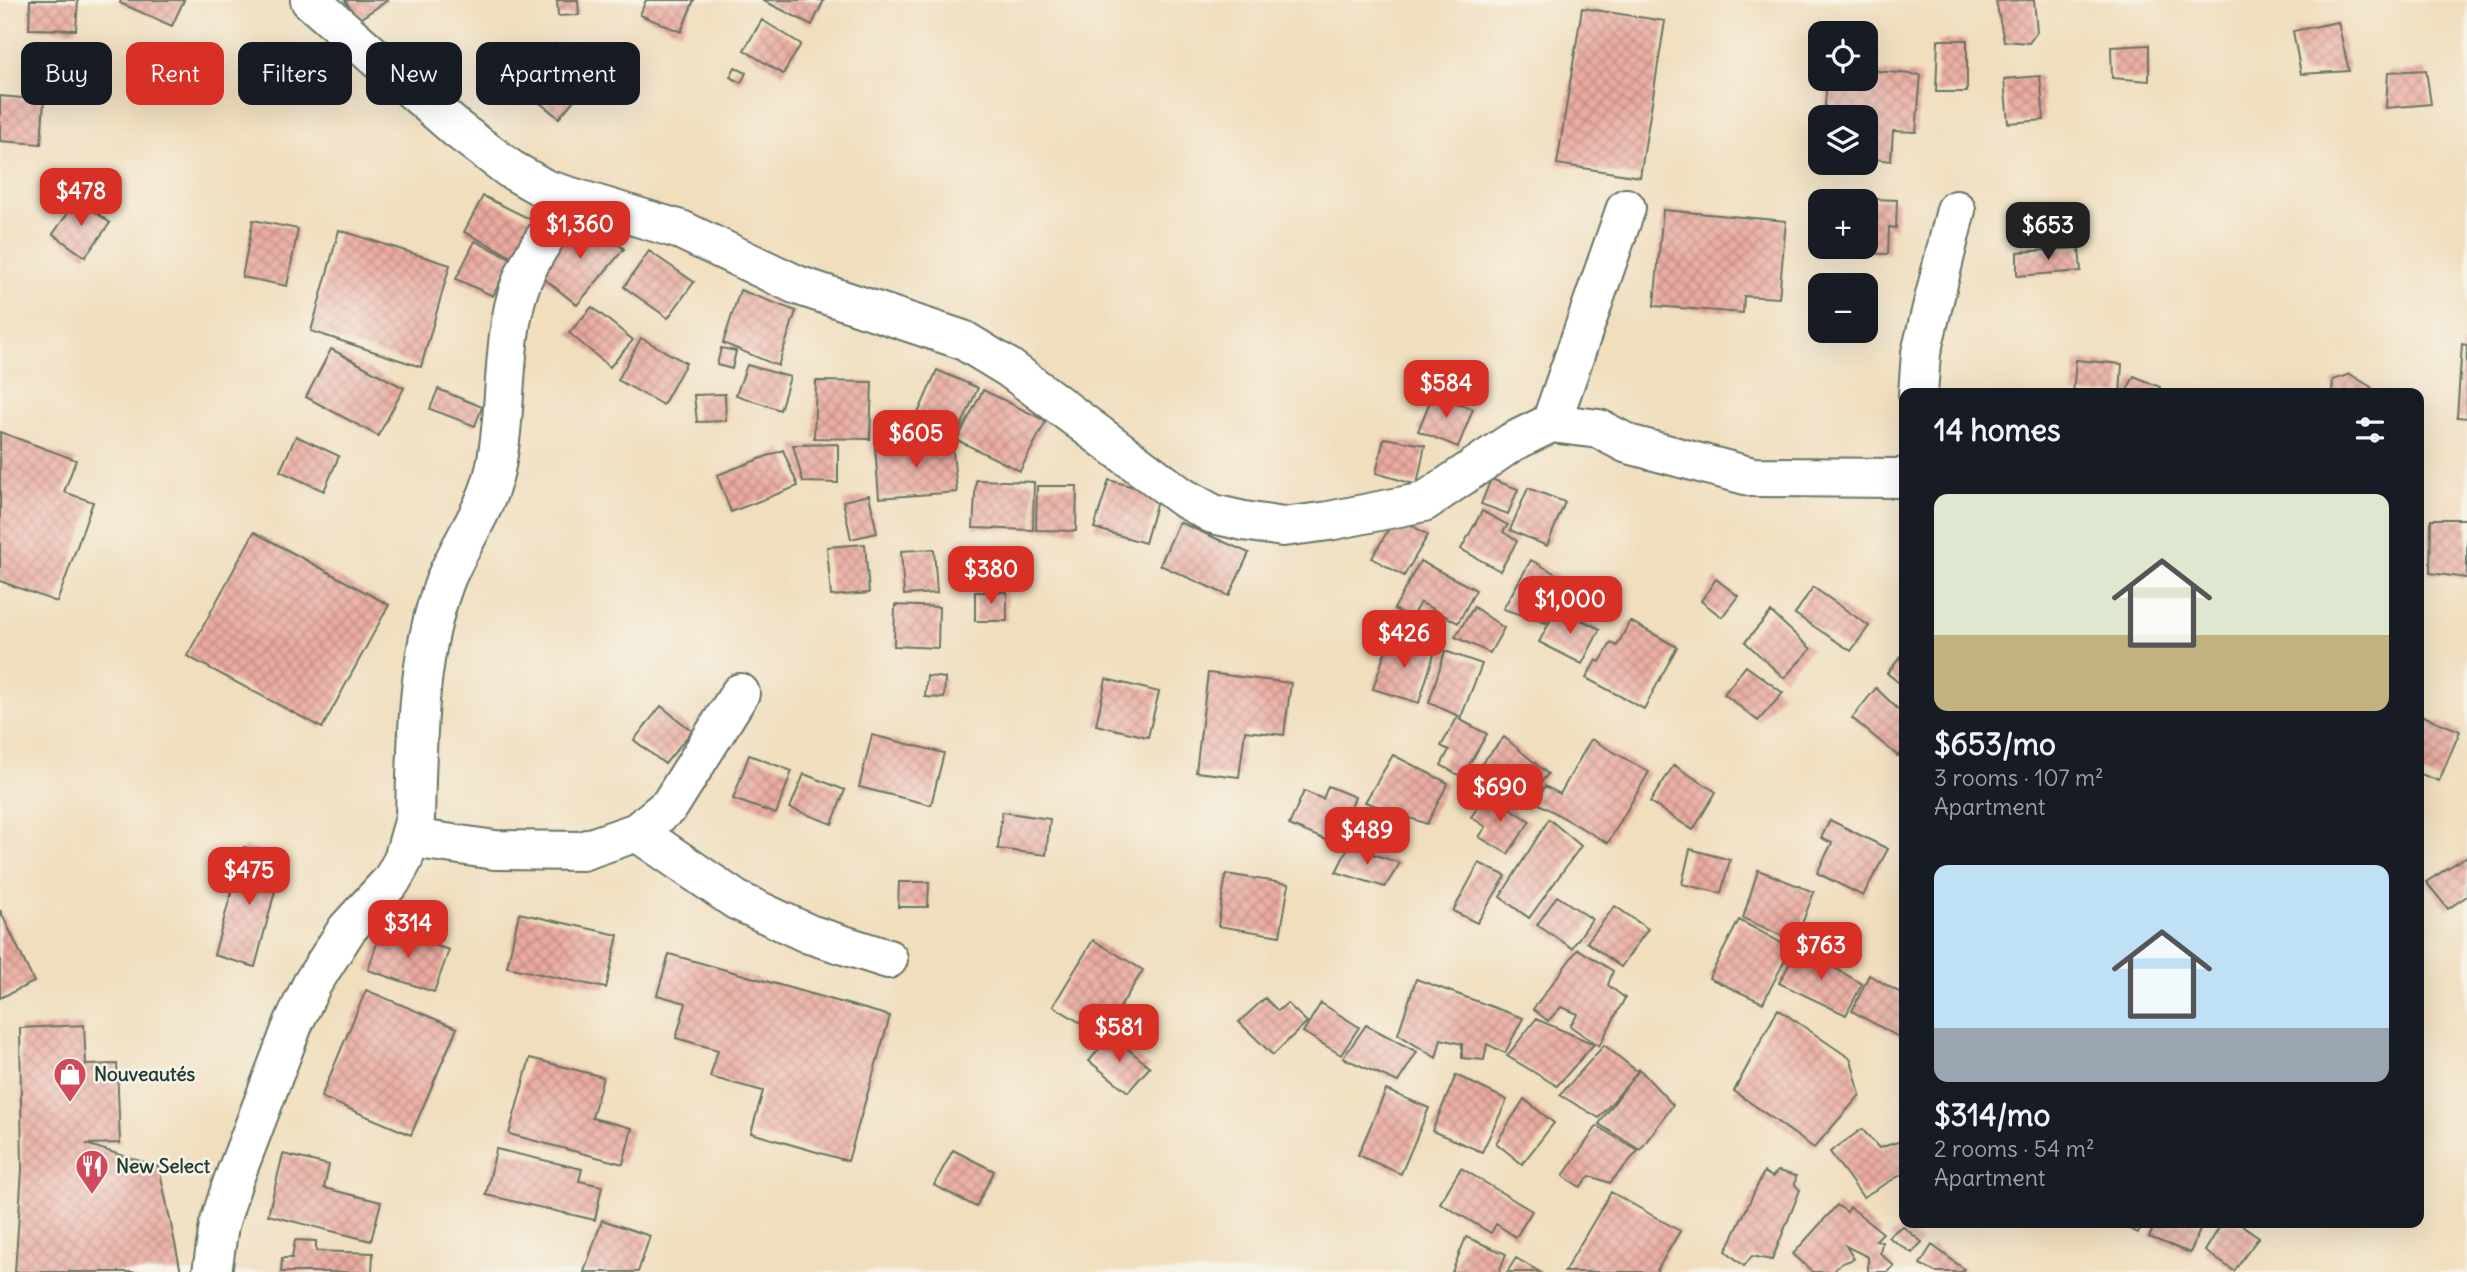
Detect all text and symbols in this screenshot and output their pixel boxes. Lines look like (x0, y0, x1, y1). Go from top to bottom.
map controls (1808, 21, 1878, 343)
button: locate (1808, 21, 1878, 91)
chip: Buy (21, 42, 112, 105)
chip: Rent (126, 42, 224, 105)
chip: Filters (238, 42, 352, 105)
chip: New (366, 42, 462, 105)
chip: Apartment (476, 42, 640, 105)
button: layers (1808, 105, 1878, 175)
pin: $478 (40, 168, 122, 228)
text: $478 (56, 176, 106, 205)
button: + (1808, 189, 1878, 259)
pin: $1,360 (523, 202, 637, 261)
pin: $653 (2007, 202, 2089, 262)
text: $1,360 (546, 209, 614, 238)
text: $653 (2022, 210, 2074, 239)
button: − (1808, 273, 1878, 343)
pin: $584 (1405, 360, 1487, 420)
text: $584 (1420, 368, 1472, 397)
pin: $605 (875, 410, 957, 470)
text: 14 homes (1934, 411, 2061, 449)
icon: filters (2351, 411, 2389, 449)
text: $605 (889, 418, 943, 447)
icon: home (2099, 540, 2225, 666)
pin: $380 (950, 546, 1032, 606)
text: $380 (964, 554, 1018, 583)
pin: $1,000 (1513, 576, 1627, 636)
text: $1,000 (1534, 584, 1606, 613)
pin: $426 (1363, 610, 1445, 670)
text: $426 (1378, 618, 1430, 647)
text: $653/mo (1934, 725, 2056, 763)
text: 3 rooms · 107 m² (1934, 763, 2104, 792)
pin: $690 (1459, 764, 1541, 824)
text: $690 (1473, 772, 1527, 801)
text: Apartment (1934, 792, 2046, 821)
pin: $489 (1326, 808, 1408, 867)
text: $489 (1341, 815, 1393, 844)
pin: $475 (208, 848, 290, 907)
text: $475 (224, 855, 274, 884)
pin: $314 (367, 900, 449, 960)
text: $314 (384, 908, 432, 937)
icon: home (2099, 911, 2225, 1037)
pin: $763 (1780, 922, 1862, 982)
text: $763 (1796, 930, 1846, 959)
pin: $581 (1078, 1004, 1160, 1064)
text: $581 (1095, 1012, 1143, 1041)
shop icon: Nouveautés (51, 1055, 89, 1104)
place label: Nouveautés (94, 1062, 195, 1086)
text: $314/mo (1934, 1096, 2050, 1134)
text: 2 rooms · 54 m² (1934, 1134, 2095, 1163)
restaurant icon: New Select (73, 1147, 111, 1196)
place label: New Select (116, 1154, 211, 1178)
text: Apartment (1934, 1163, 2046, 1192)

